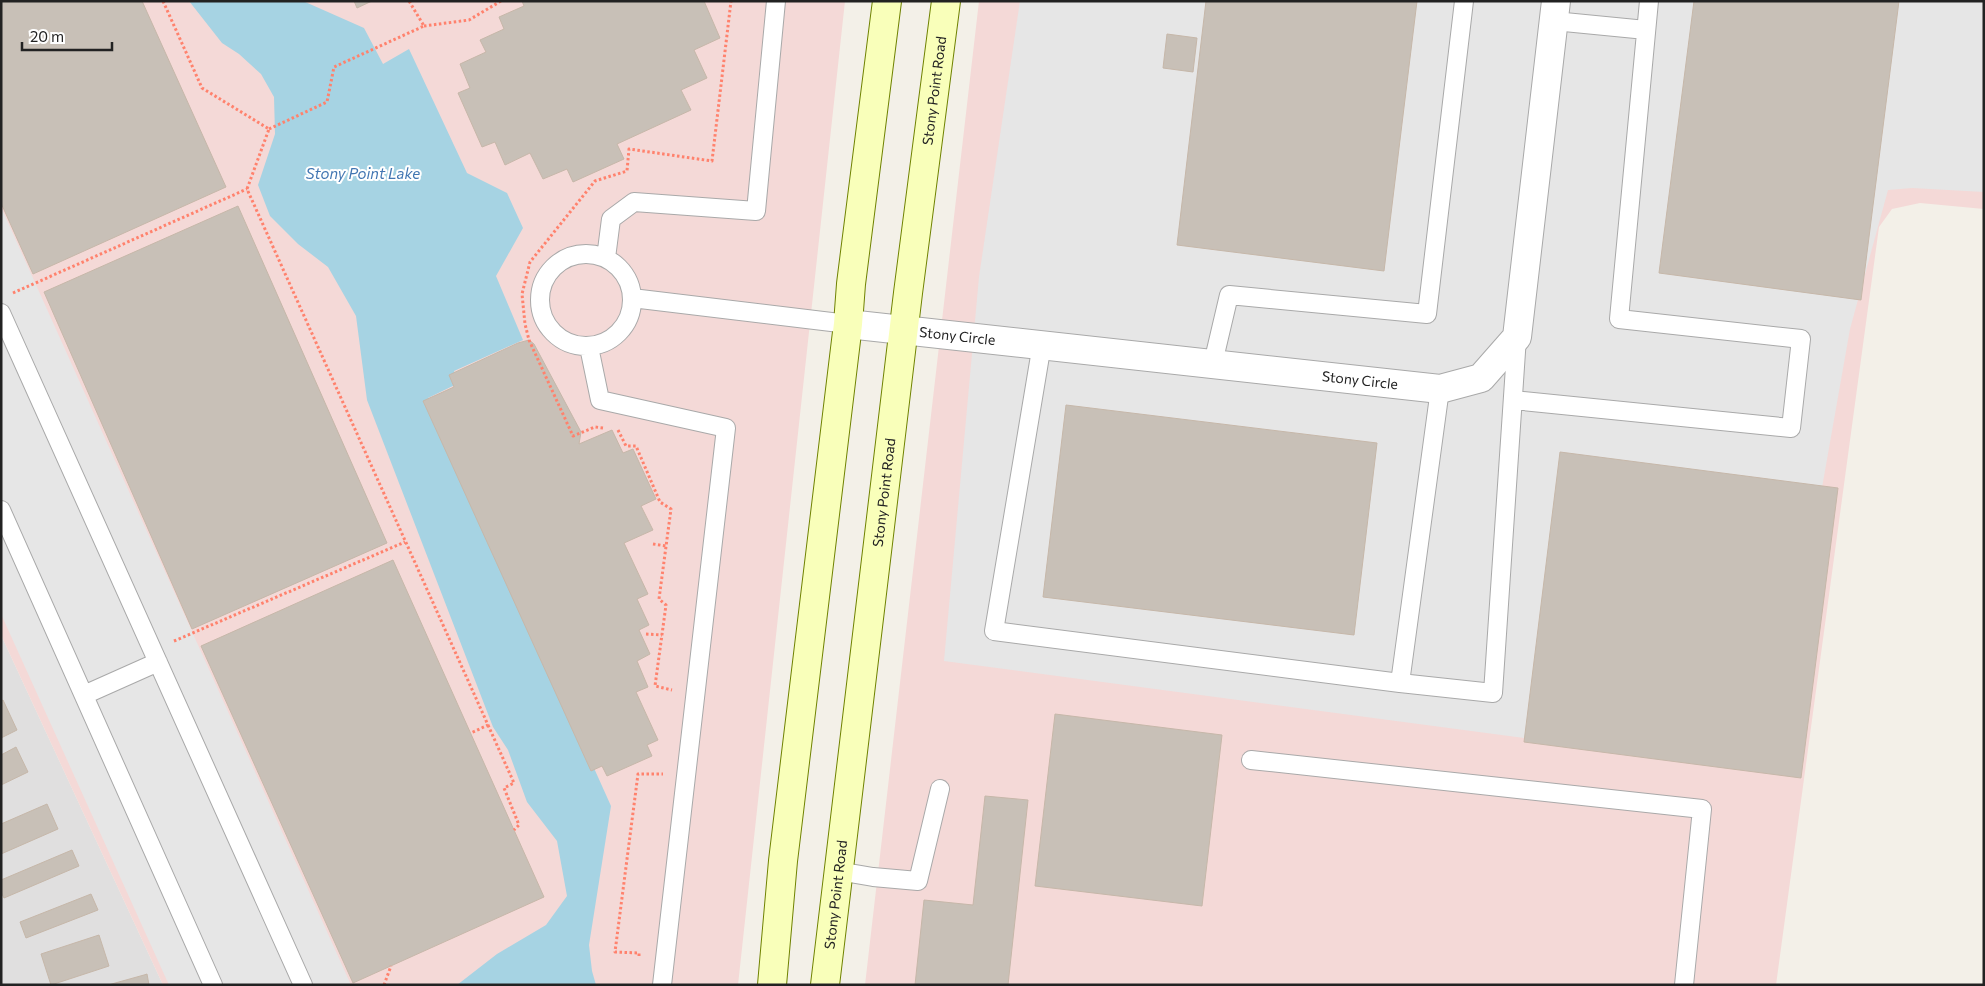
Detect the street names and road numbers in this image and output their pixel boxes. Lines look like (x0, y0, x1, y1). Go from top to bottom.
street label: Stony Point Road (918, 35, 949, 146)
street label: Stony Circle (919, 323, 996, 348)
street label: Stony Circle (1321, 367, 1399, 392)
street label: Stony Point Road (869, 437, 899, 548)
street label: Stony Point Road (820, 839, 850, 950)

